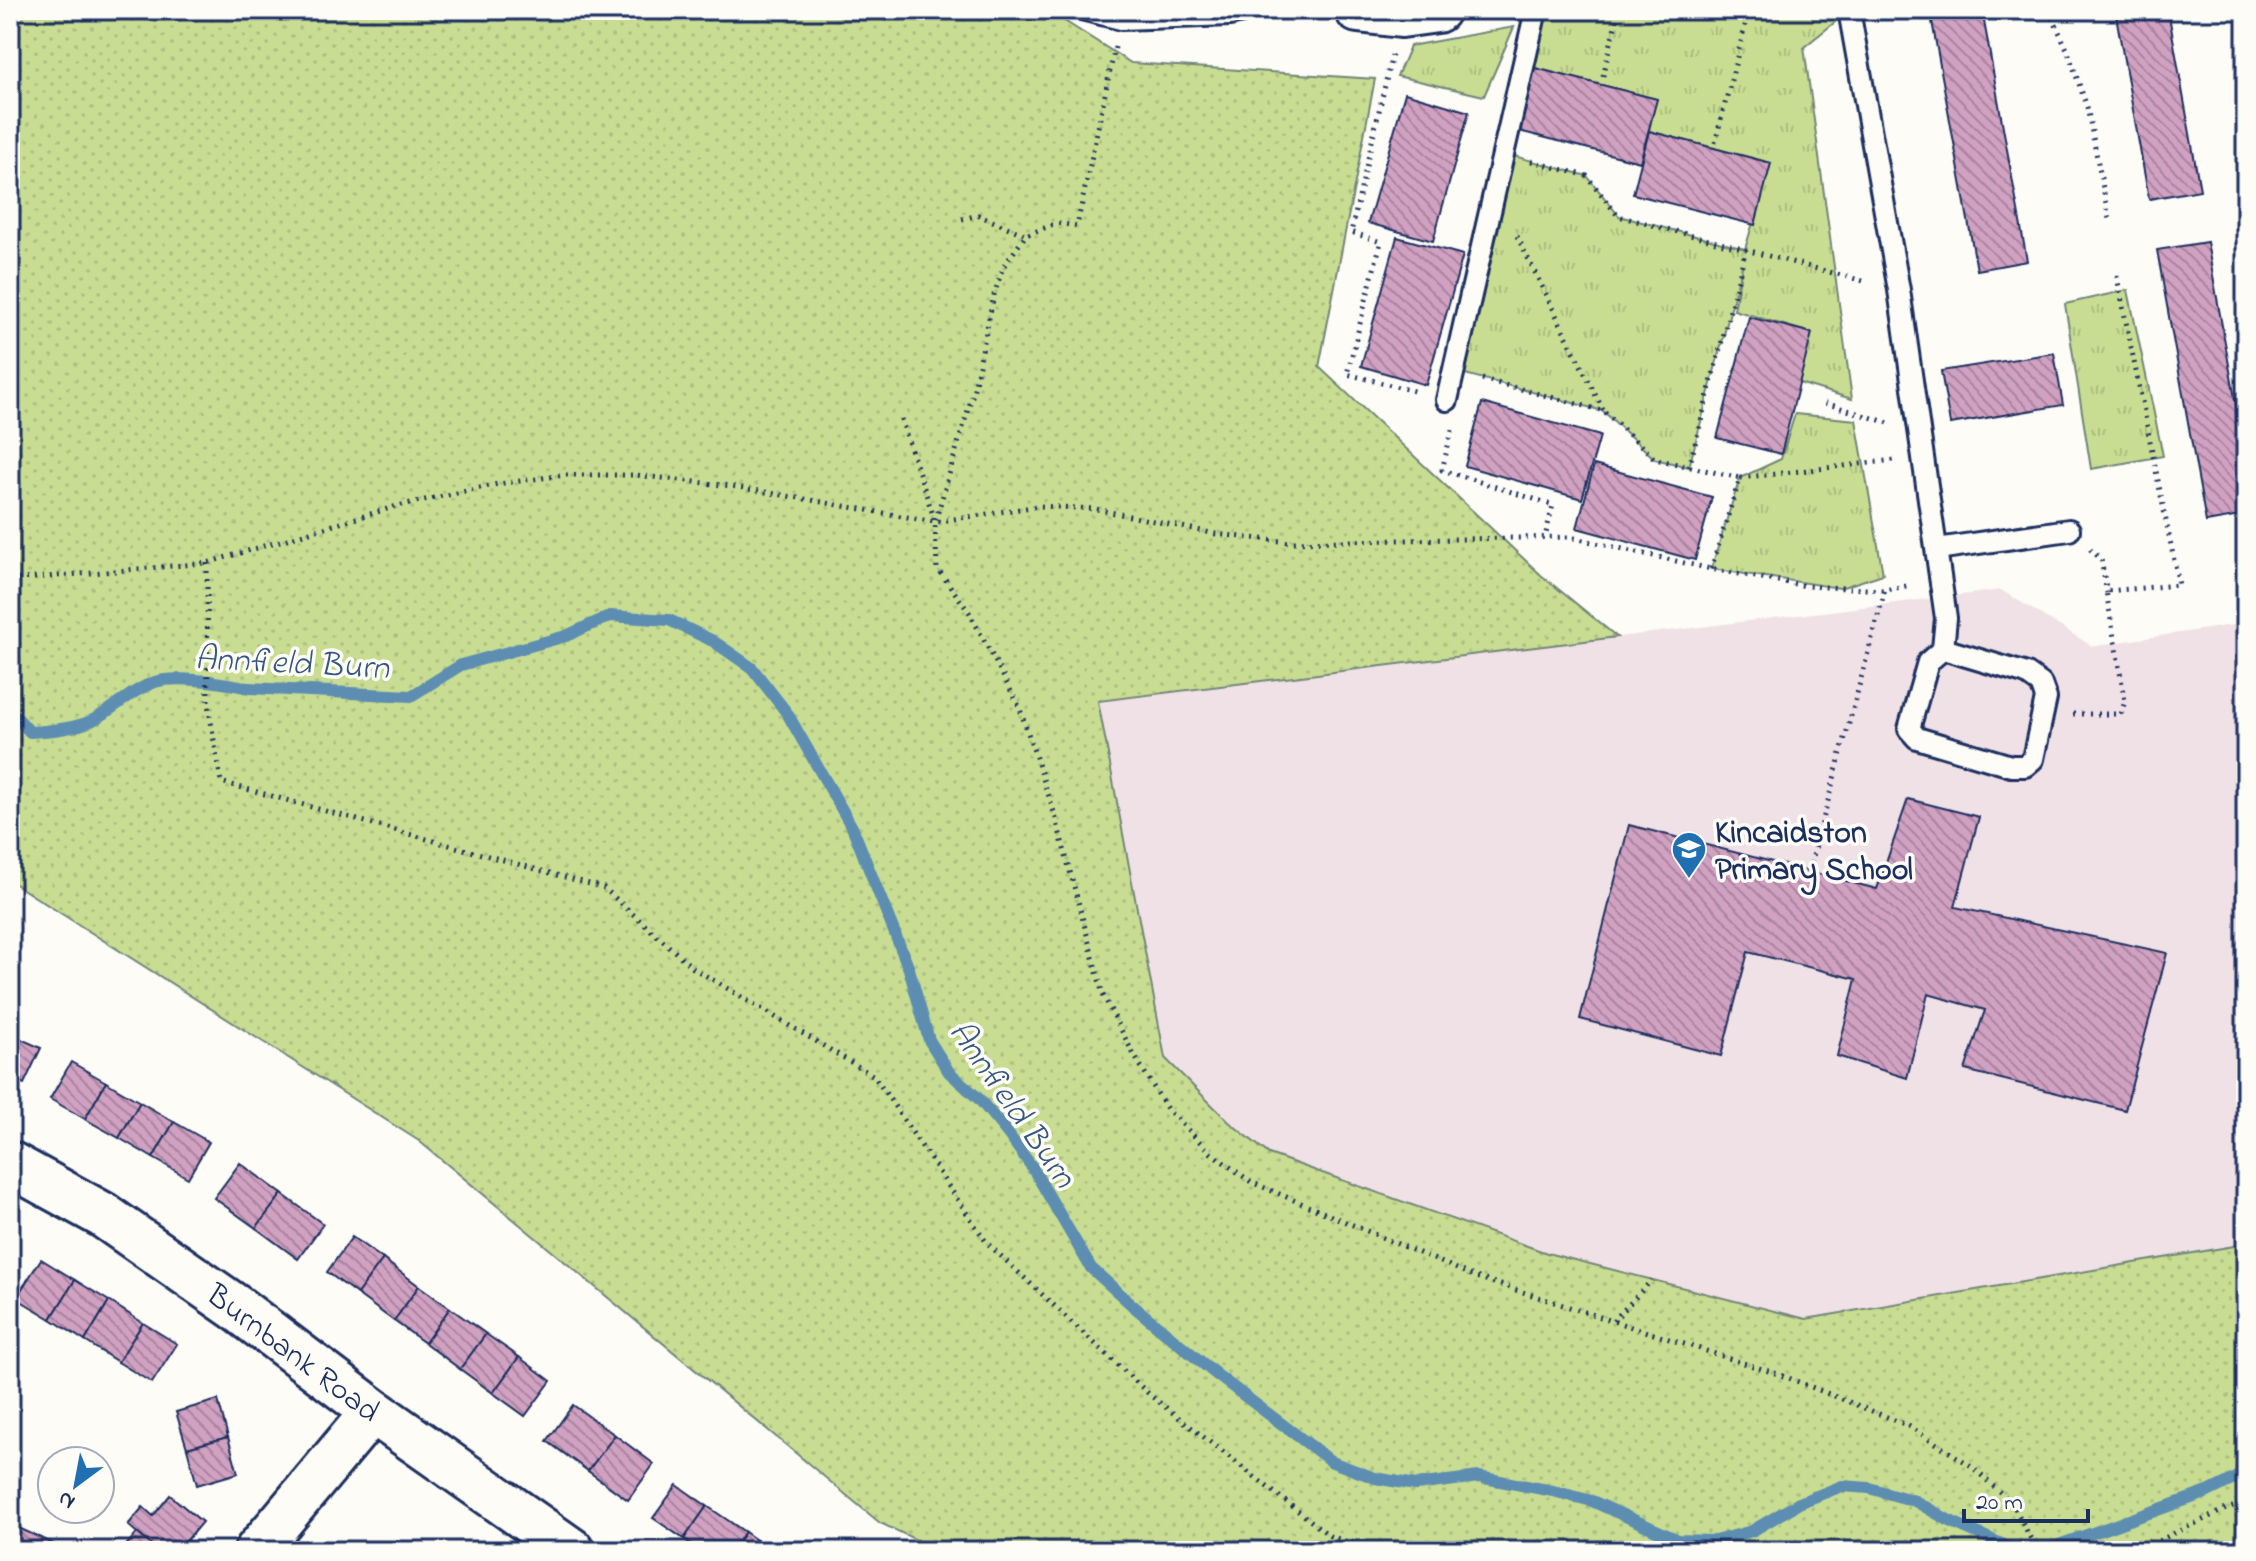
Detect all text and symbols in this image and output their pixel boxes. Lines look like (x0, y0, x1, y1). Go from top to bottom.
water label: Annfield Burn (193, 635, 391, 695)
place label: Kincaidston Primary School (1715, 811, 1913, 896)
school or university icon: Kincaidston Primary School (1670, 830, 1708, 880)
water label: Annfield Burn (934, 1011, 1088, 1200)
street label: Burnbank Road (194, 1273, 389, 1436)
north arrow (36, 1445, 116, 1525)
scale bar (1964, 1473, 2088, 1523)
text: N (52, 1482, 82, 1517)
text: 20 m (1976, 1486, 2023, 1521)

